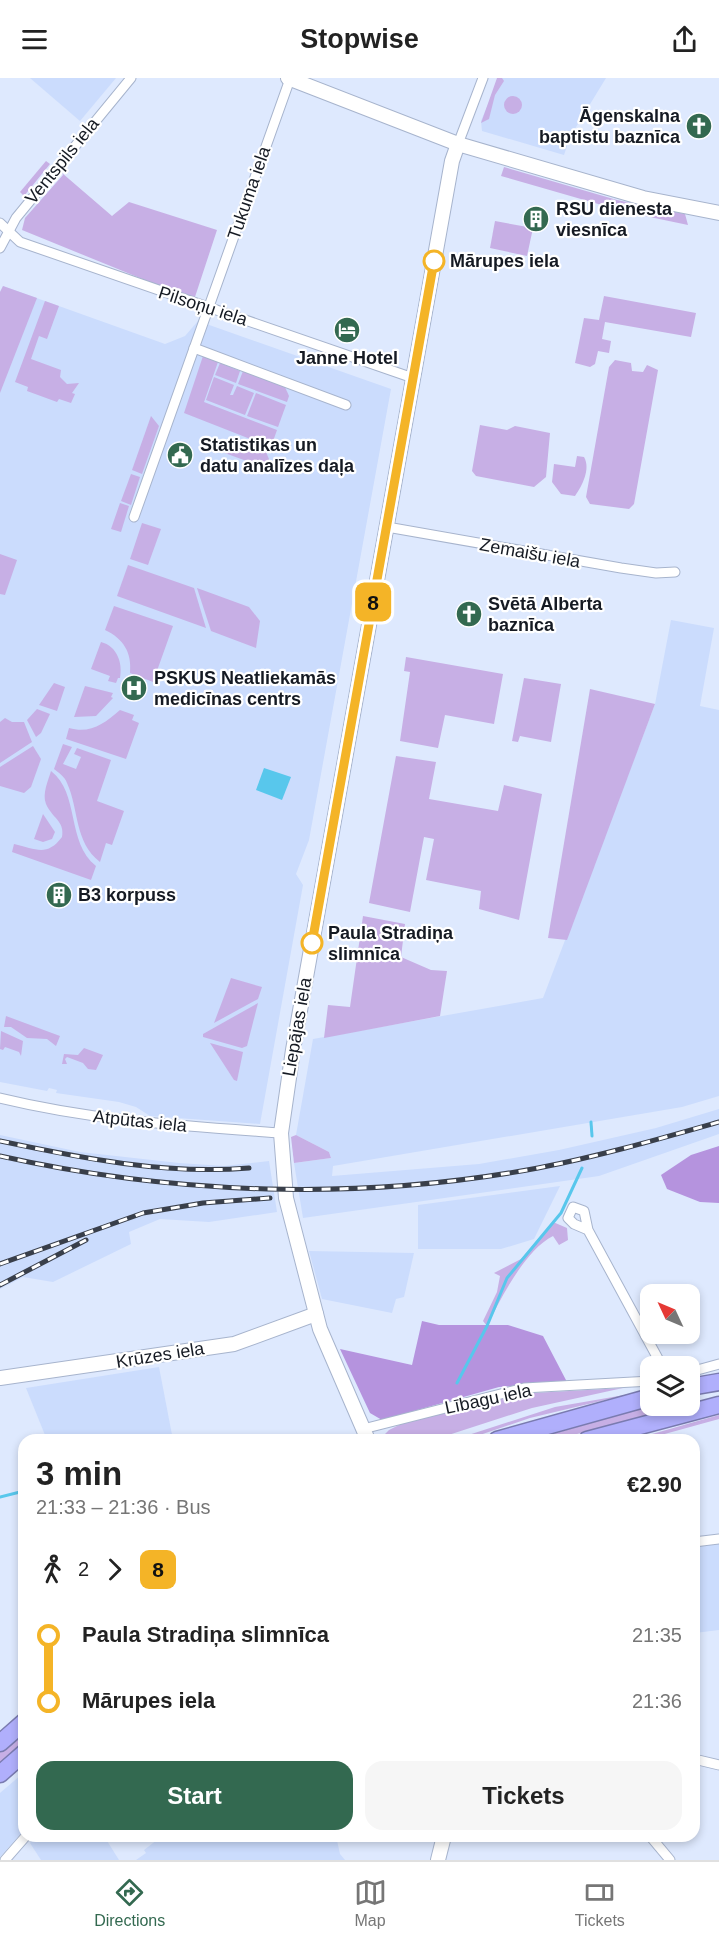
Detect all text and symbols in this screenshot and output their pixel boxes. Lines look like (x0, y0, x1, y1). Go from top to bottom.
icon: menu (18, 23, 51, 56)
icon: share (668, 23, 701, 56)
text: Stopwise (300, 24, 419, 54)
place label: Āgenskalna baptistu baznīca (539, 106, 681, 147)
church icon: Āgenskalna baptistu baznīca (684, 111, 714, 141)
street label: Ventspils iela (21, 113, 103, 208)
street label: Tukuma iela (224, 143, 275, 242)
place label: RSU dienesta viesnīca (556, 199, 673, 240)
building icon: RSU dienesta viesnīca (521, 204, 551, 234)
marker: Mārupes iela (423, 250, 445, 272)
place label: Mārupes iela (450, 251, 560, 271)
street label: Pilsoņu iela (156, 282, 251, 330)
hotel icon: Janne Hotel (332, 315, 362, 345)
place label: Janne Hotel (296, 348, 398, 368)
place label: Statistikas un datu analīzes daļa (200, 435, 355, 476)
public building icon: Statistikas un datu analīzes daļa (165, 440, 195, 470)
street label: Zemaišu iela (478, 534, 583, 572)
line badge: 8 (354, 582, 392, 622)
text: 8 (367, 591, 379, 614)
place label: Svētā Alberta baznīca (488, 594, 603, 635)
church icon: Svētā Alberta baznīca (454, 599, 484, 629)
place label: PSKUS Neatliekamās medicīnas centrs (154, 668, 336, 709)
hospital icon: PSKUS Neatliekamās medicīnas centrs (119, 673, 149, 703)
building icon: B3 korpuss (44, 880, 74, 910)
place label: B3 korpuss (78, 885, 176, 905)
place label: Paula Stradiņa slimnīca (328, 923, 454, 964)
marker: Paula Stradiņa slimnīca (301, 932, 323, 954)
street label: Liepājas iela (278, 975, 316, 1078)
street label: Atpūtas iela (92, 1106, 189, 1136)
north arrow (640, 1284, 700, 1344)
map controls (640, 1284, 700, 1416)
street label: Krūzes iela (114, 1338, 207, 1372)
button: layers (640, 1356, 700, 1416)
street label: Lībagu iela (443, 1380, 534, 1418)
text: 3 min (36, 1455, 122, 1492)
text: €2.90 (627, 1472, 682, 1497)
text: 21:33 – 21:36 · Bus (36, 1496, 211, 1518)
icon: walk (36, 1553, 69, 1586)
icon: forward (98, 1553, 131, 1586)
text: 2 (78, 1558, 89, 1580)
text: 8 (152, 1558, 164, 1581)
text: Paula Stradiņa slimnīca (82, 1622, 329, 1647)
text: 21:35 (632, 1624, 682, 1646)
text: Mārupes iela (82, 1688, 215, 1713)
text: 21:36 (632, 1690, 682, 1712)
button: Start (36, 1761, 353, 1830)
button: Tickets (365, 1761, 682, 1830)
tab: Directions (94, 1876, 165, 1930)
tab: Map (354, 1876, 387, 1930)
tab: Tickets (575, 1876, 625, 1930)

